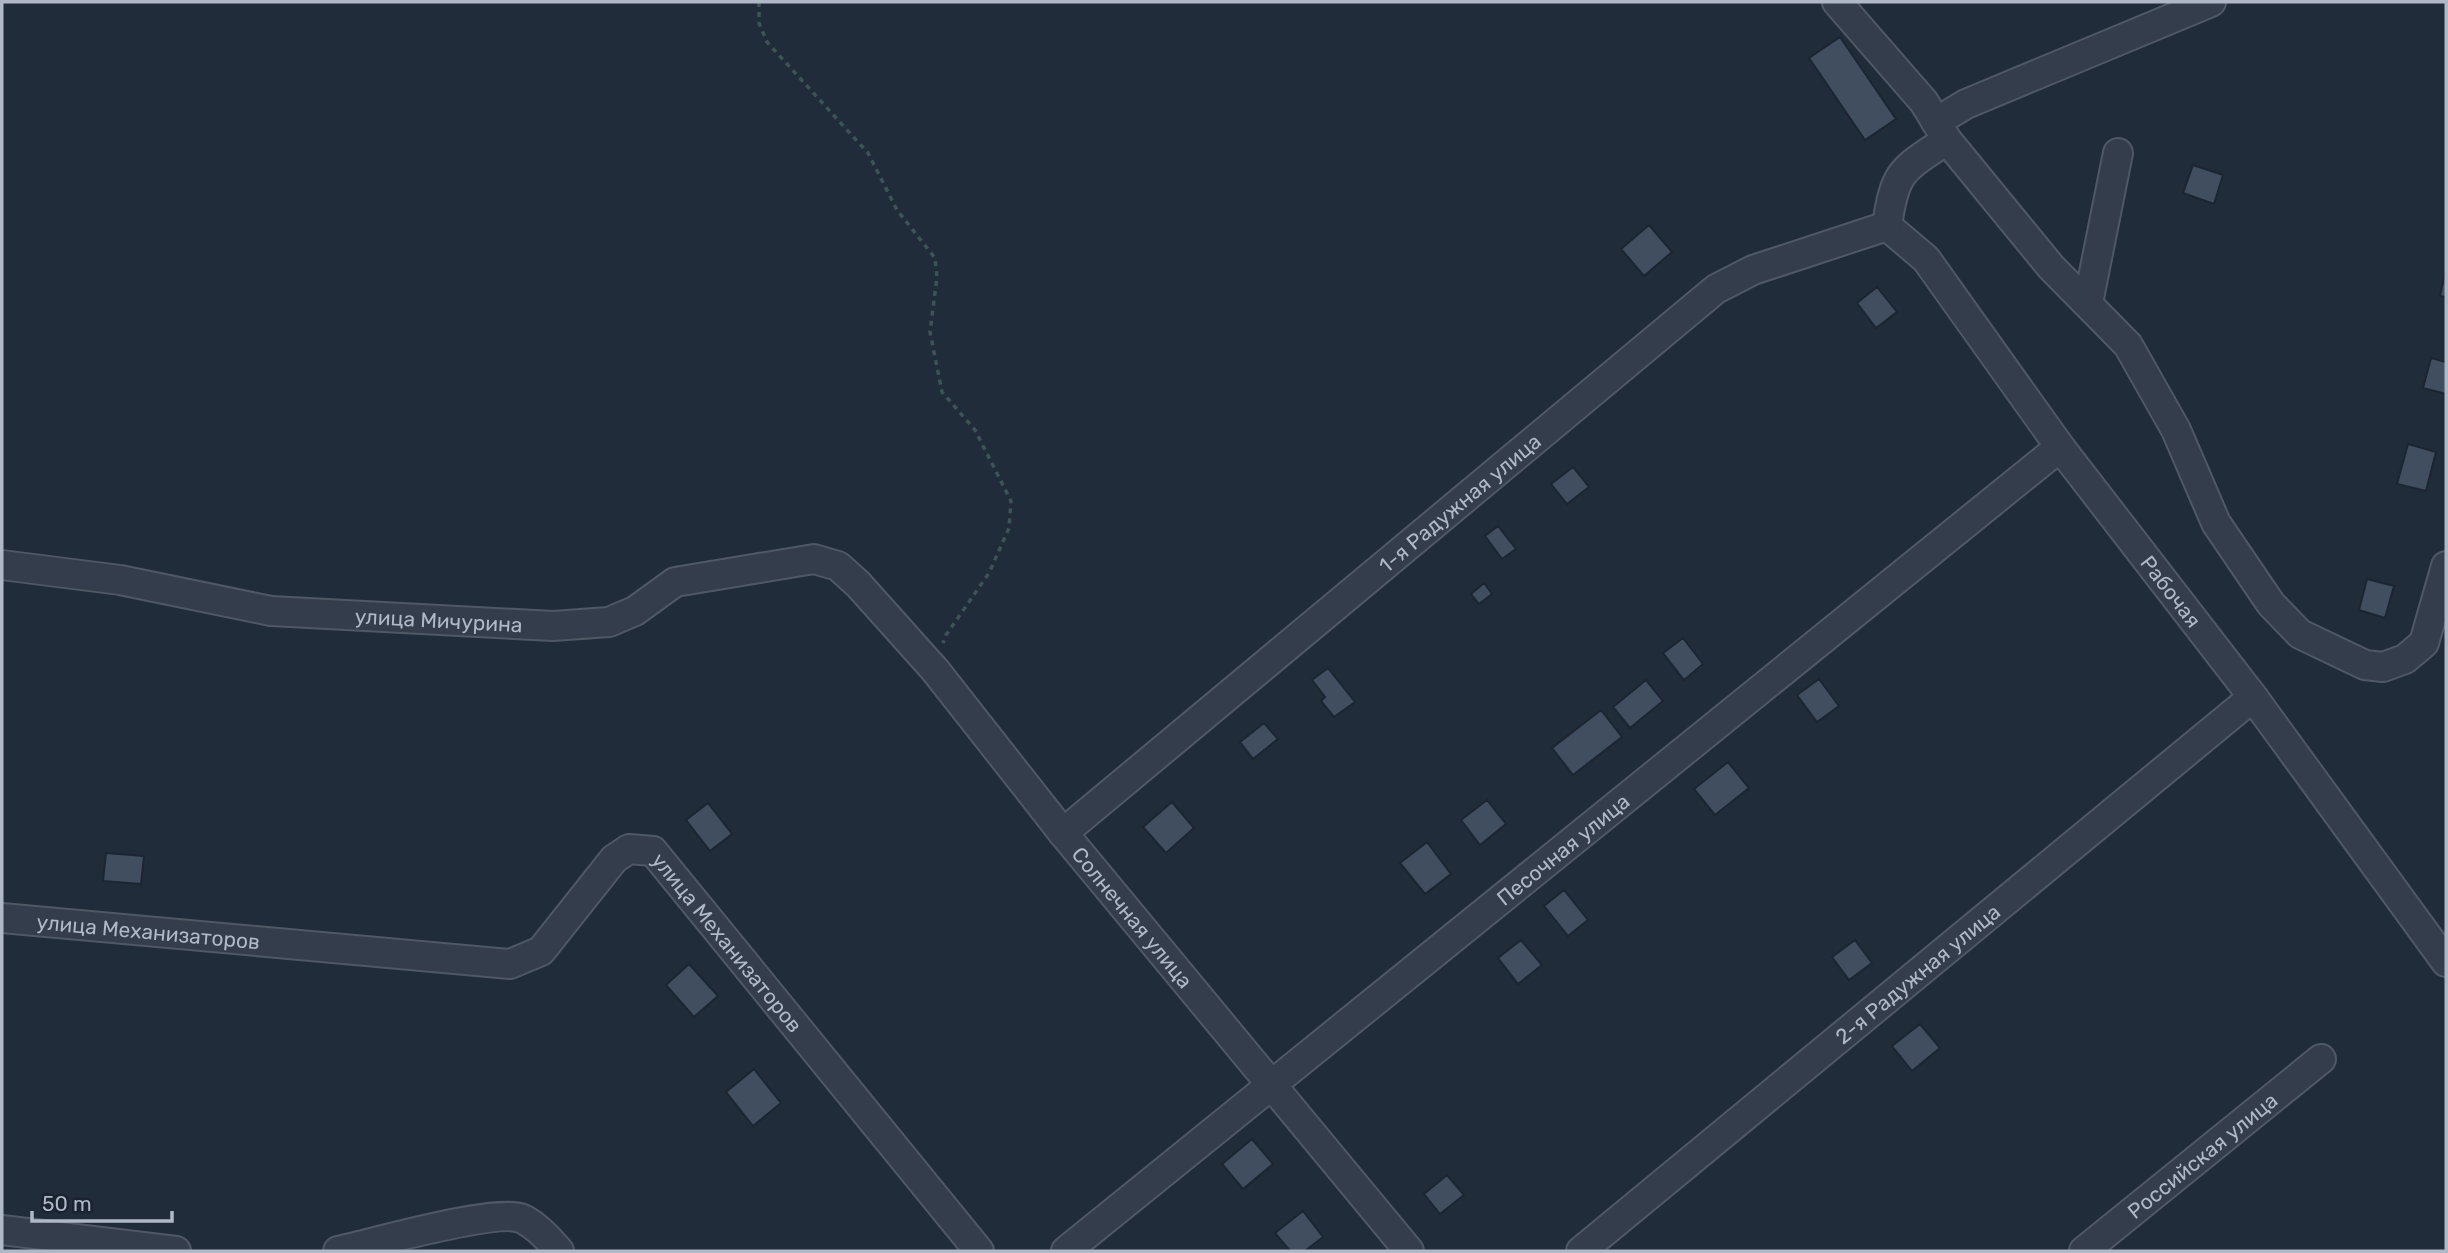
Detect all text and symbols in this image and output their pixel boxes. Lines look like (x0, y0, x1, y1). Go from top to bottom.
street label: 1-я Радужная улица (1373, 428, 1546, 577)
street label: Рабочая (2136, 550, 2207, 632)
street label: улица Мичурина (354, 603, 523, 637)
street label: Песочная улица (1491, 788, 1634, 910)
street label: Солнечная улица (1067, 842, 1198, 993)
street label: улица Механизаторов (647, 848, 808, 1037)
street label: 2-я Радужная улица (1830, 898, 2005, 1049)
street label: улица Механизаторов (36, 909, 261, 954)
street label: Российская улица (2122, 1087, 2282, 1224)
scale bar (32, 1180, 172, 1224)
text: 50 m (42, 1191, 92, 1216)

